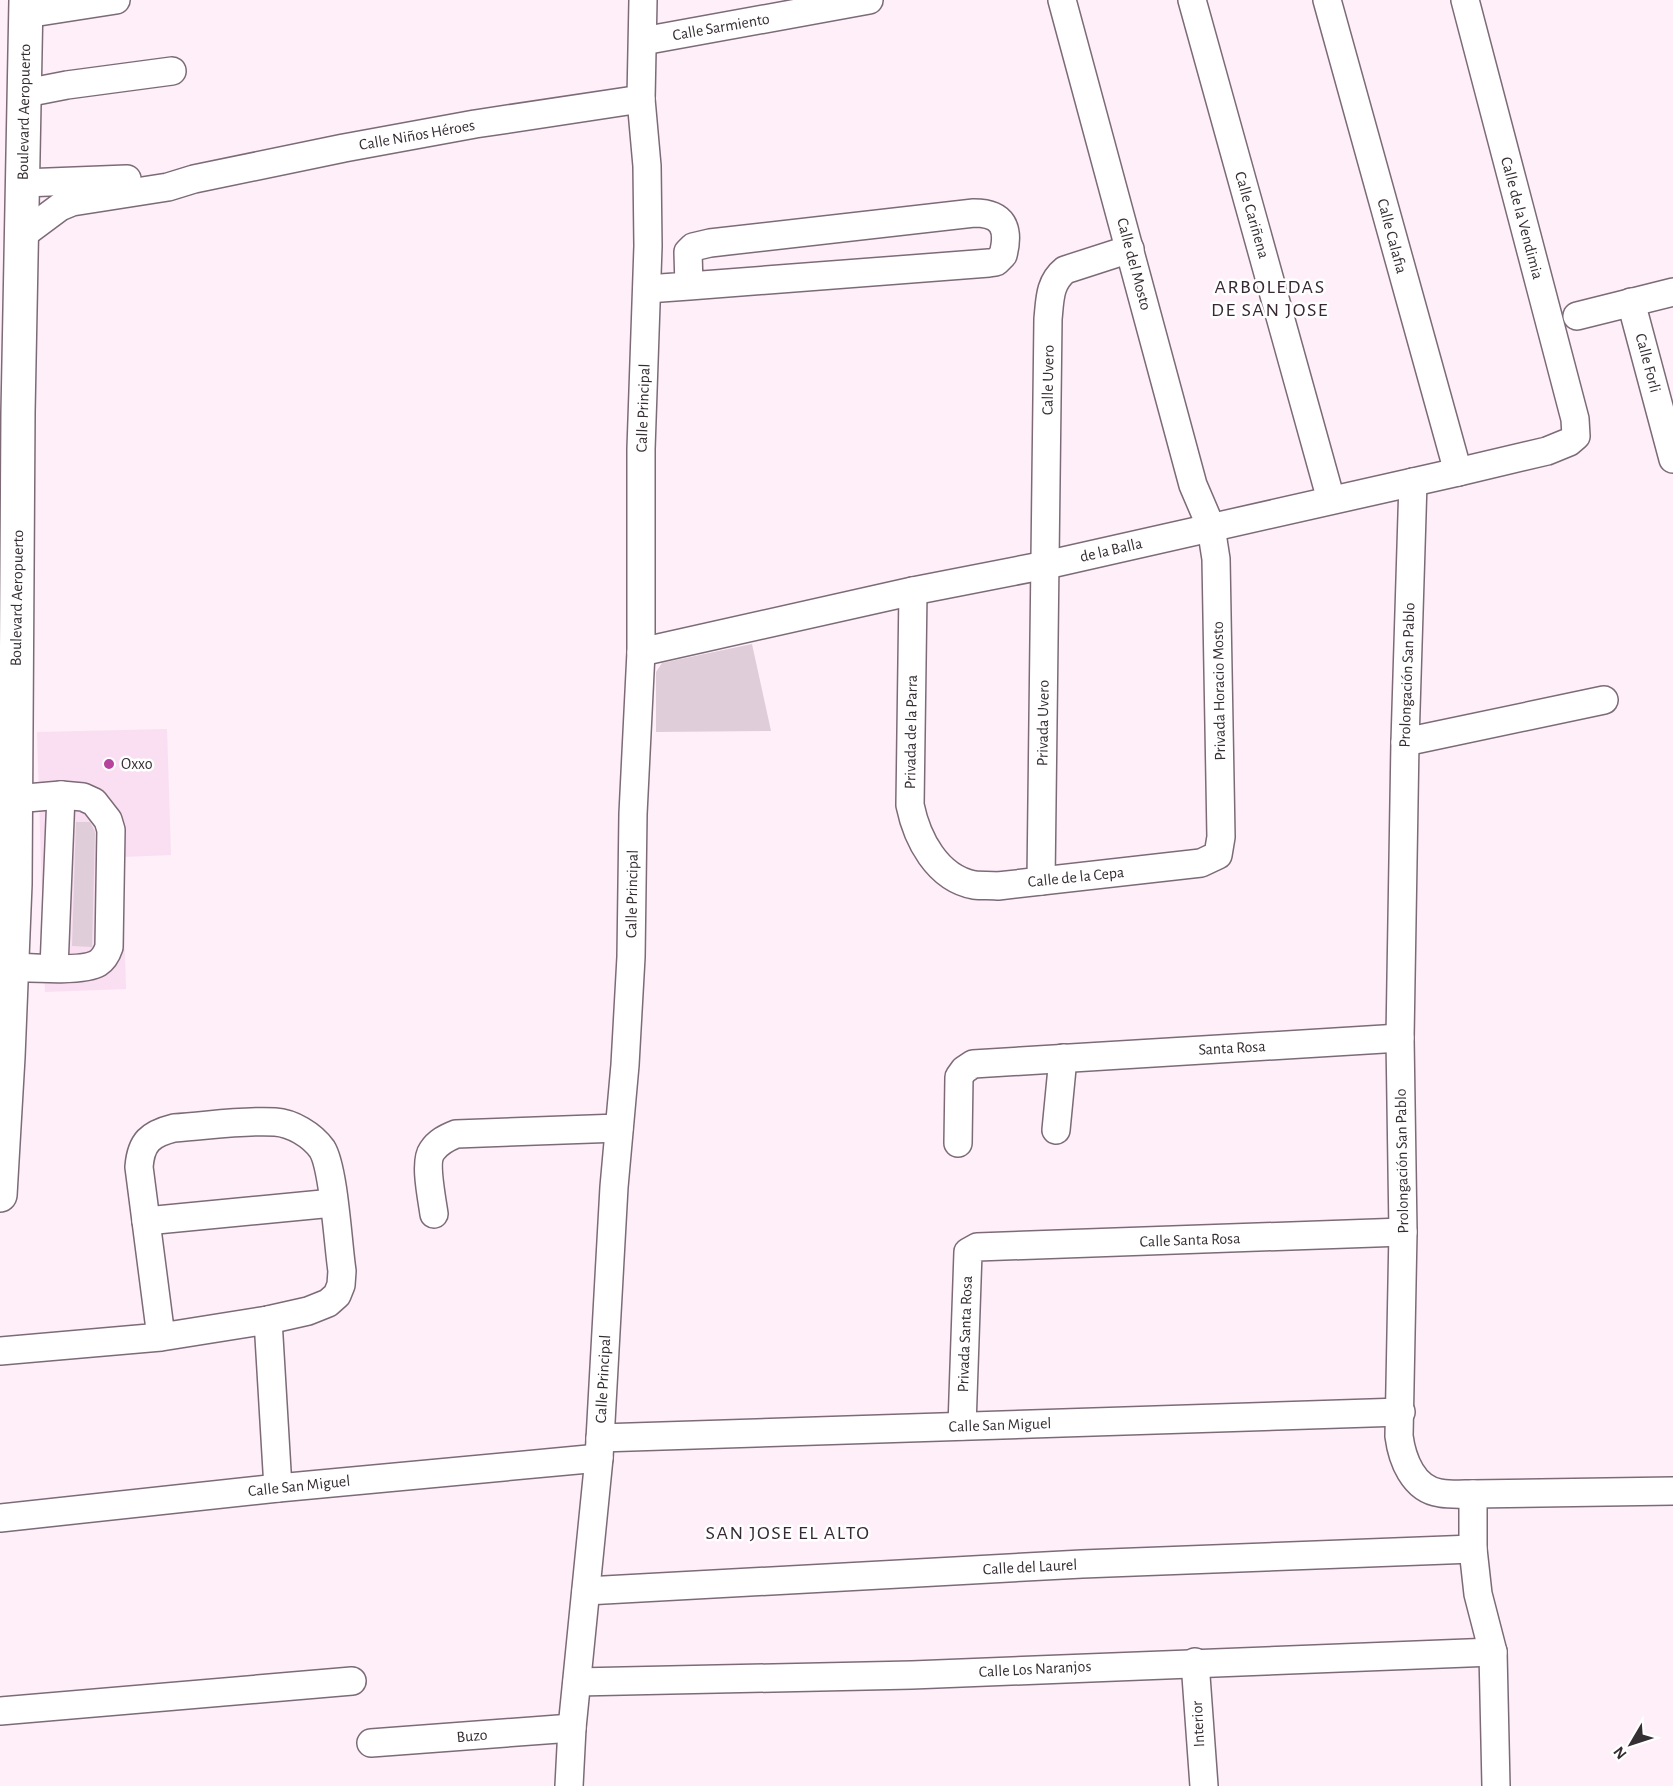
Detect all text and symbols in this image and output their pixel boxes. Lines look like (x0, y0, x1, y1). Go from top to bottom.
street label: Calle Sarmiento (671, 11, 771, 43)
street label: Boulevard Aeropuerto (15, 43, 33, 180)
street label: Calle Niños Héroes (358, 117, 476, 153)
street label: Calle de la Vendimia (1498, 155, 1546, 281)
street label: Calle Cariñena (1232, 170, 1272, 260)
street label: Calle Calafia (1374, 197, 1410, 275)
street label: Calle del Mosto (1114, 216, 1154, 312)
district label: ARBOLEDAS DE SAN JOSE (1211, 277, 1329, 320)
street label: Calle Forli (1632, 332, 1664, 394)
street label: Calle Uvero (1039, 344, 1057, 415)
street label: Calle Principal (633, 363, 653, 453)
street label: Boulevard Aeropuerto (8, 529, 26, 666)
street label: de la Balla (1078, 535, 1144, 565)
street label: Prolongación San Pablo (1396, 602, 1418, 748)
street label: Privada Horacio Mosto (1210, 621, 1228, 761)
street label: Privada de la Parra (902, 675, 920, 789)
street label: Privada Uvero (1034, 680, 1052, 766)
place label: Oxxo (121, 756, 153, 772)
marker: Oxxo (102, 757, 116, 771)
street label: Calle Principal (623, 850, 641, 938)
street label: Calle de la Cepa (1027, 864, 1125, 890)
street label: Santa Rosa (1198, 1038, 1266, 1058)
street label: Prolongación San Pablo (1393, 1088, 1411, 1234)
street label: Calle Santa Rosa (1139, 1230, 1241, 1250)
street label: Privada Santa Rosa (955, 1275, 975, 1393)
street label: Calle Principal (593, 1334, 613, 1424)
street label: Calle San Miguel (948, 1415, 1052, 1435)
street label: Calle San Miguel (247, 1473, 351, 1499)
district label: SAN JOSE EL ALTO (706, 1523, 870, 1543)
street label: Calle del Laurel (982, 1557, 1078, 1577)
street label: Calle Los Naranjos (978, 1658, 1092, 1681)
street label: Interior (1189, 1700, 1207, 1748)
north arrow (1601, 1714, 1661, 1774)
street label: Buzo (456, 1727, 488, 1745)
text: N (1610, 1743, 1630, 1762)

